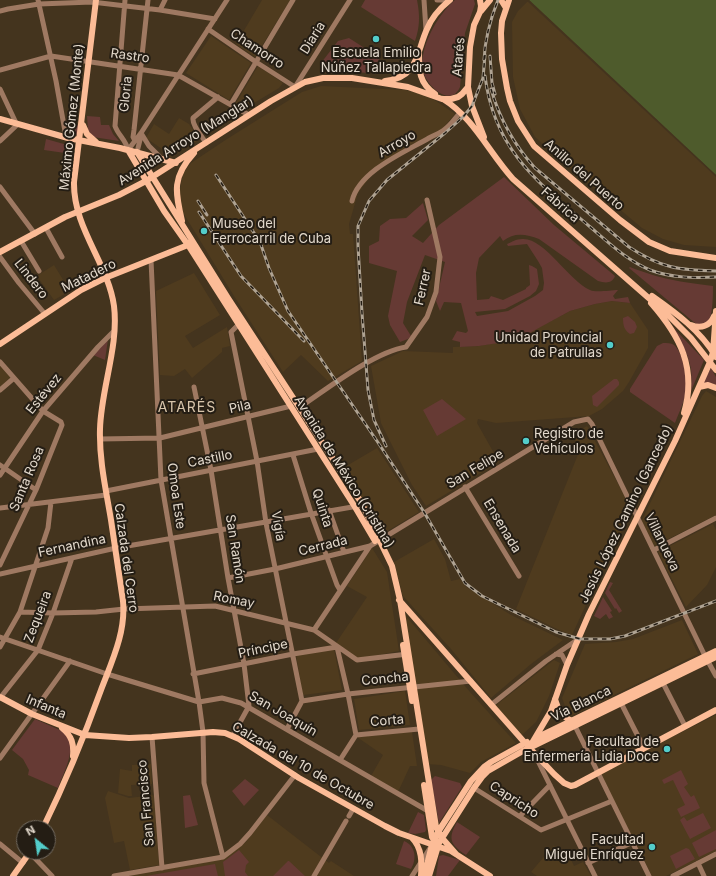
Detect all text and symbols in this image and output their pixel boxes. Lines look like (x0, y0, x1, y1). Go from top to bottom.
street label: Diaria (297, 19, 329, 57)
street label: Chamorro (227, 26, 287, 72)
marker: Escuela Emilio Núñez Tallapiedra (371, 34, 381, 44)
street label: Atarés (450, 37, 468, 77)
street label: Máximo Gómez (Monte) (57, 43, 87, 191)
place label: Escuela Emilio Núñez Tallapiedra (321, 45, 431, 76)
street label: Rastro (110, 46, 150, 66)
street label: Gloria (116, 75, 136, 113)
street label: Avenida Arroyo (Manglar) (115, 93, 257, 189)
street label: Arroyo (375, 127, 419, 161)
street label: Anillo del Puerto (541, 136, 627, 214)
street label: Fábrica (538, 184, 582, 226)
place label: Museo del Ferrocarril de Cuba (212, 216, 331, 247)
marker: Museo del Ferrocarril de Cuba (199, 226, 209, 236)
street label: Lindero (11, 256, 51, 302)
street label: Matadero (59, 256, 119, 296)
street label: Ferrer (411, 267, 435, 307)
place label: Unidad Provincial de Patrullas (495, 330, 602, 361)
marker: Unidad Provincial de Patrullas (605, 340, 615, 350)
street label: Estévez (23, 371, 65, 417)
street label: Avenida de México (Cristina) (291, 393, 397, 551)
street label: Pila (228, 397, 252, 417)
district label: ATARÉS (158, 400, 216, 416)
street label: Jesús López Camino (Gancedo) (576, 422, 676, 606)
place label: Registro de Vehículos (534, 426, 604, 457)
marker: Registro de Vehículos (521, 436, 531, 446)
street label: Santa Rosa (6, 444, 48, 514)
street label: San Felipe (444, 446, 506, 492)
street label: Castillo (186, 447, 234, 471)
street label: Omoa Este (164, 462, 188, 530)
street label: Quinta (308, 487, 336, 529)
street label: Ensenada (480, 496, 524, 556)
street label: Calzada del Cerro (111, 502, 141, 614)
street label: Vigía (268, 510, 288, 542)
street label: Villanueva (641, 510, 683, 574)
street label: San Ramón (222, 513, 248, 585)
street label: Fernandina (37, 531, 107, 561)
street label: Cerrada (297, 532, 349, 560)
street label: Romay (212, 588, 256, 612)
street label: Zequeira (21, 589, 55, 645)
street label: Príncipe (237, 636, 289, 662)
street label: Concha (361, 669, 409, 689)
street label: Vía Blanca (549, 683, 613, 725)
street label: San Joaquín (246, 688, 320, 740)
street label: Infanta (23, 692, 69, 722)
street label: Corta (369, 712, 405, 730)
street label: Calzada del 10 de Octubre (229, 719, 377, 813)
place label: Facultad de Enfermería Lidia Doce (523, 734, 659, 765)
marker: Facultad de Enfermería Lidia Doce (662, 744, 672, 754)
street label: San Francisco (134, 759, 158, 847)
street label: Capricho (486, 778, 542, 822)
north arrow (16, 820, 56, 860)
text: N (23, 822, 38, 839)
place label: Facultad Miguel Enríquez (545, 832, 644, 863)
marker: Facultad Miguel Enríquez (647, 842, 657, 852)

